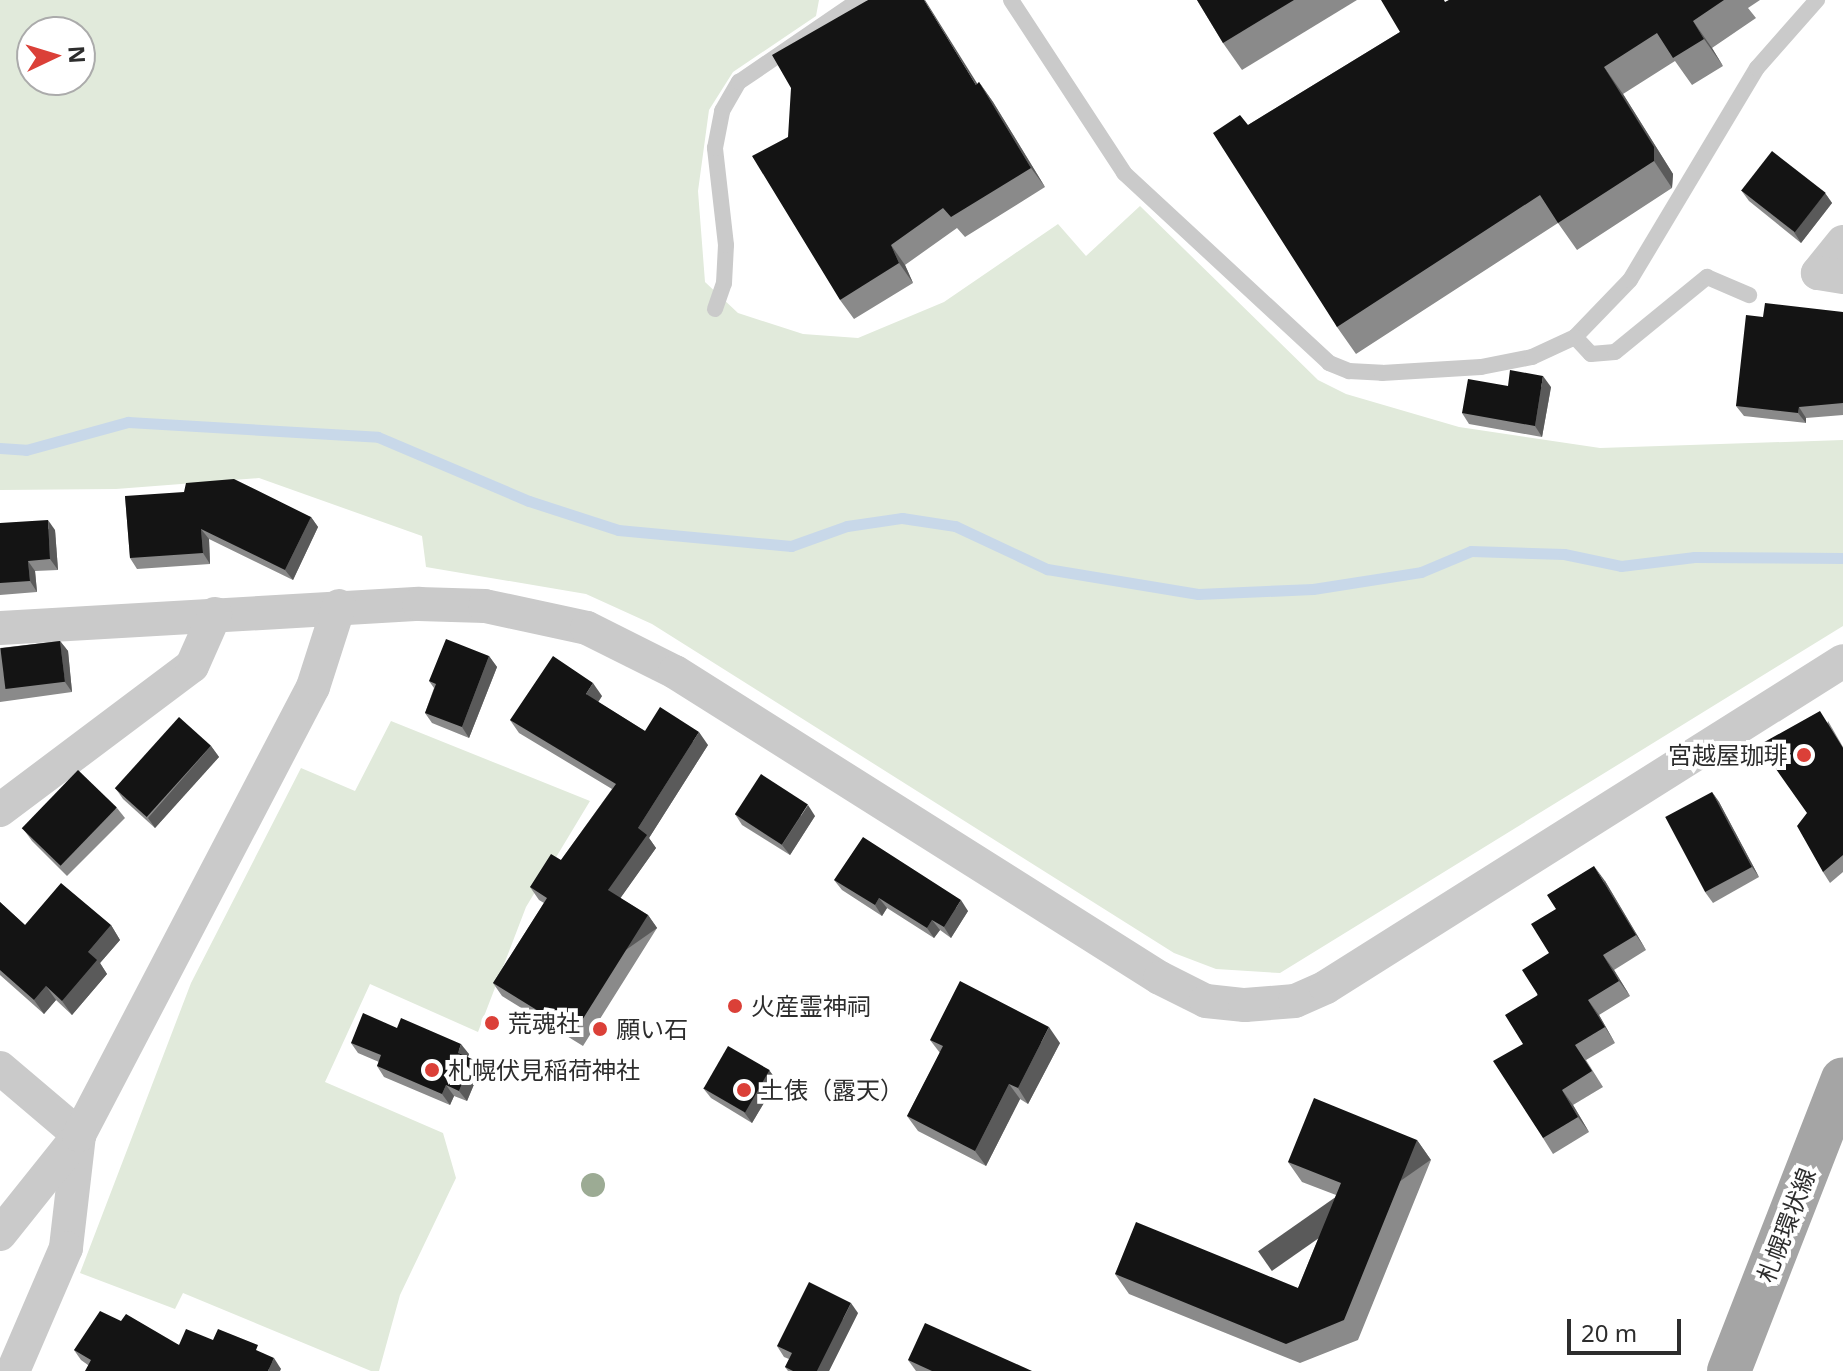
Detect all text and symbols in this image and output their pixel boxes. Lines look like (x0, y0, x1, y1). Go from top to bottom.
north arrow (16, 16, 96, 96)
text: N (62, 44, 94, 64)
place label: 宮越屋珈琲 (1668, 741, 1788, 769)
marker: 宮越屋珈琲 (1795, 746, 1813, 764)
place label: 火産霊神祠 (751, 992, 871, 1020)
marker: 火産霊神祠 (726, 997, 744, 1015)
place label: 荒魂社 (508, 1009, 580, 1037)
marker: 荒魂社 (483, 1014, 501, 1032)
place label: 願い石 (616, 1015, 688, 1043)
marker: 願い石 (591, 1020, 609, 1038)
place label: 札幌伏見稲荷神社 (448, 1056, 640, 1084)
marker: 札幌伏見稲荷神社 (423, 1061, 441, 1079)
place label: 土俵（露天） (760, 1076, 904, 1104)
marker: 土俵（露天） (735, 1081, 753, 1099)
street label: 札幌環状線 (1751, 1164, 1821, 1286)
scale bar (1571, 1303, 1685, 1353)
text: 20 m (1581, 1316, 1637, 1349)

